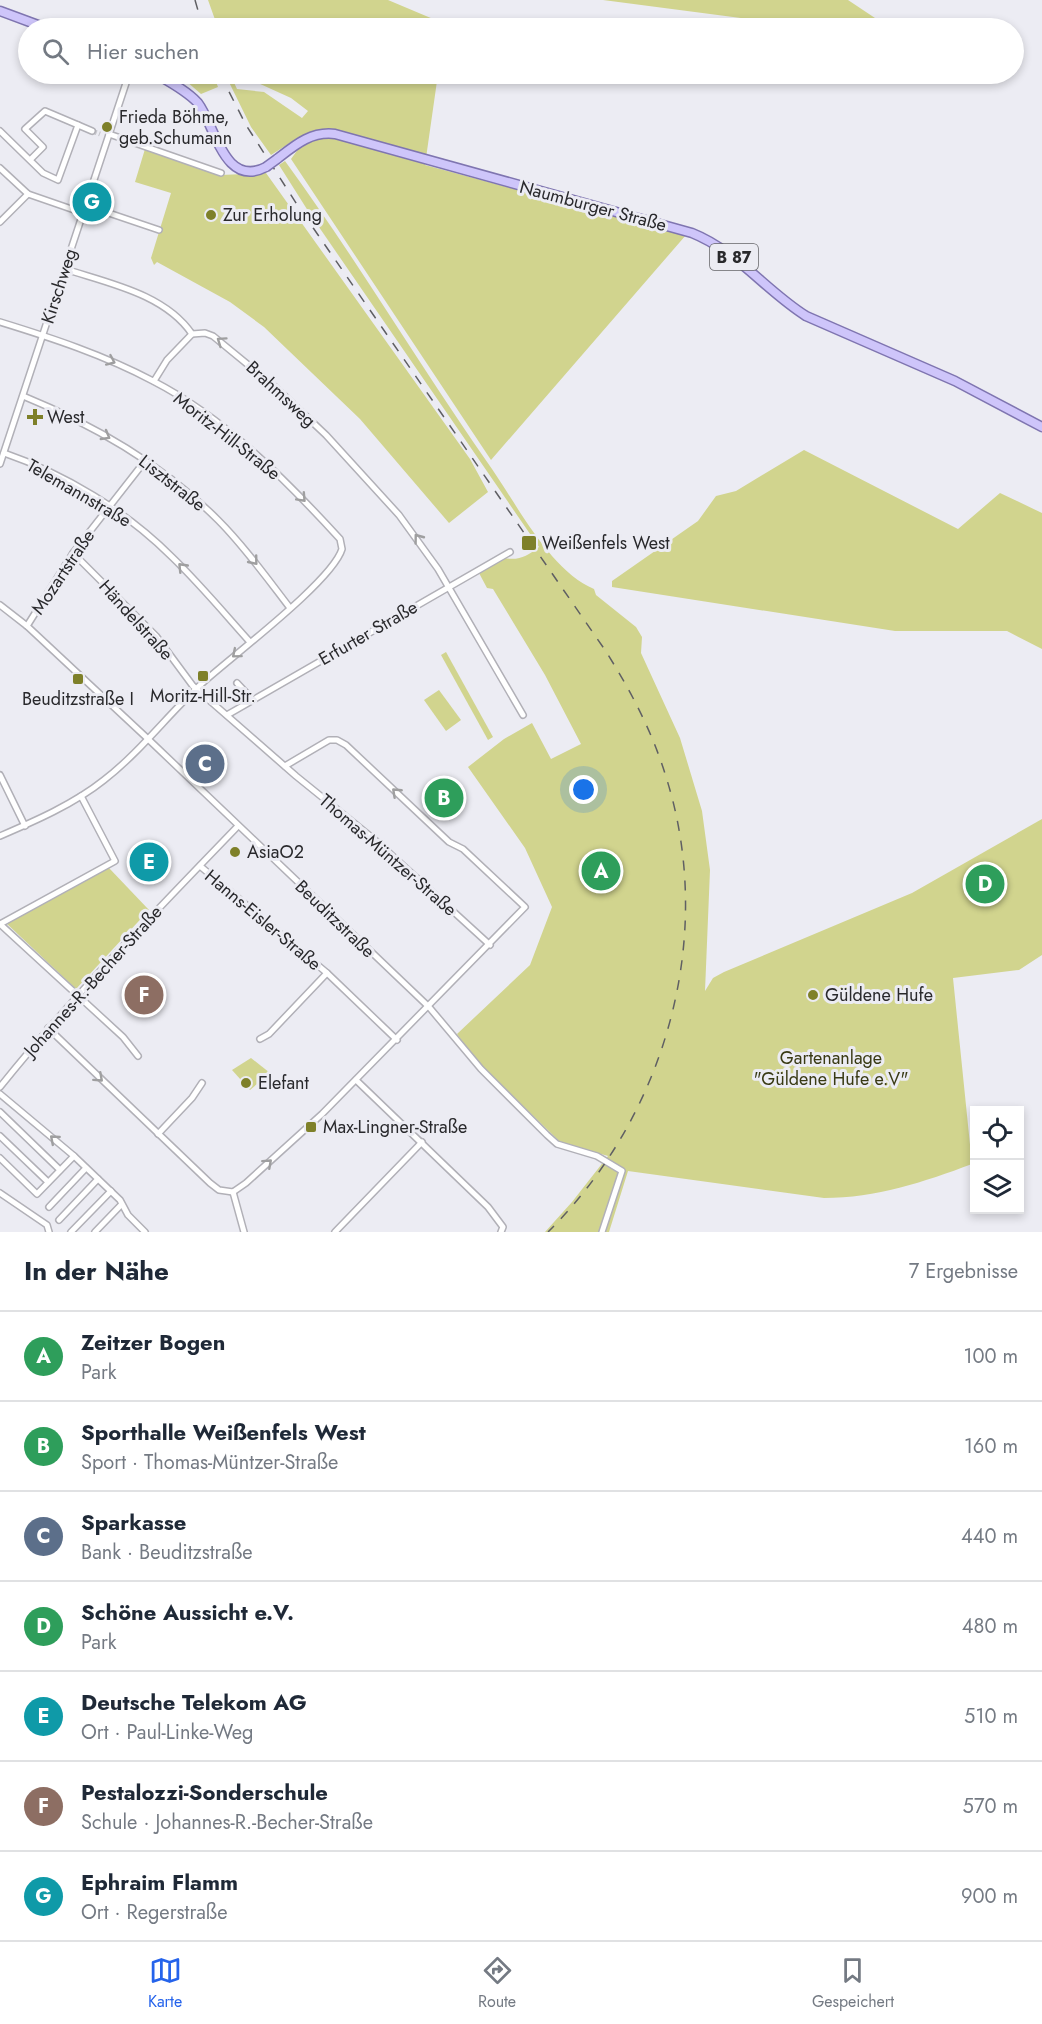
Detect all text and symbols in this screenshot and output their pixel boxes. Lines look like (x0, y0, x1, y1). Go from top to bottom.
search box (18, 18, 1024, 84)
icon: search (39, 35, 72, 68)
text: Hier suchen (87, 35, 199, 67)
place label: Frieda Böhme, geb.Schumann (119, 104, 232, 151)
marker: Frieda Böhme, geb.Schumann (100, 120, 114, 134)
street label: Naumburger Straße (517, 174, 669, 238)
pin: G (72, 180, 112, 224)
place label: Zur Erholung (223, 202, 322, 228)
marker: Zur Erholung (204, 208, 218, 222)
road number: B 87 (710, 244, 758, 270)
street label: Kirschweg (35, 245, 83, 327)
one-way arrow (216, 338, 227, 349)
one-way arrow (104, 353, 115, 365)
street label: Brahmsweg (240, 355, 322, 433)
street label: Moritz-Hill-Straße (168, 386, 286, 486)
place label: West (47, 404, 85, 430)
marker: West (28, 410, 42, 424)
one-way arrow (100, 429, 110, 440)
street label: Lisztstraße (133, 449, 211, 517)
street label: Telemannstraße (22, 453, 136, 533)
one-way arrow (295, 491, 306, 502)
street label: Mozartstraße (25, 524, 101, 620)
place label: Weißenfels West (542, 530, 670, 556)
one-way arrow (414, 534, 425, 545)
marker: Weißenfels West (520, 534, 538, 552)
one-way arrow (246, 555, 257, 566)
one-way arrow (179, 564, 190, 575)
street label: Händelstraße (93, 574, 179, 666)
street label: Erfurter Straße (314, 594, 422, 672)
one-way arrow (232, 646, 243, 657)
marker: Moritz-Hill-Str. (196, 669, 210, 683)
marker: Beuditzstraße I (71, 672, 85, 686)
place label: Moritz-Hill-Str. (150, 683, 256, 709)
place label: Beuditzstraße I (22, 686, 134, 712)
pin: C (186, 742, 224, 786)
your location (569, 775, 598, 804)
pin: B (424, 776, 464, 820)
street label: Thomas-Müntzer-Straße (313, 788, 463, 922)
one-way arrow (392, 788, 403, 799)
place label: AsiaO2 (247, 839, 304, 865)
pin: E (130, 840, 168, 884)
marker: AsiaO2 (228, 845, 242, 859)
pin: A (582, 848, 620, 894)
pin: D (966, 862, 1004, 906)
street label: Hanns-Eisler-Straße (199, 863, 327, 977)
street label: Beuditzstraße (289, 874, 381, 964)
street label: Johannes-R.-Becher-Straße (16, 900, 168, 1064)
pin: F (124, 972, 164, 1018)
place label: Güldene Hufe (825, 982, 933, 1008)
marker: Güldene Hufe (806, 988, 820, 1002)
park label: Gartenanlage "Güldene Hufe e.V" (753, 1045, 909, 1092)
place label: Elefant (258, 1070, 310, 1096)
one-way arrow (92, 1071, 103, 1082)
marker: Elefant (239, 1076, 253, 1090)
map controls (970, 1106, 1024, 1214)
button: locate (970, 1106, 1024, 1160)
place label: Max-Lingner-Straße (323, 1114, 467, 1140)
marker: Max-Lingner-Straße (304, 1120, 318, 1134)
one-way arrow (50, 1136, 61, 1147)
one-way arrow (261, 1159, 271, 1170)
button: layers (970, 1160, 1024, 1214)
text: In der Nähe (24, 1252, 169, 1290)
text: 7 Ergebnisse (909, 1257, 1018, 1286)
text: Zeitzer Bogen (81, 1326, 225, 1358)
text: A (36, 1342, 51, 1371)
text: 100 m (963, 1342, 1018, 1371)
text: Park (81, 1358, 117, 1387)
text: Sporthalle Weißenfels West (81, 1416, 366, 1448)
text: B (37, 1432, 50, 1461)
text: 160 m (964, 1432, 1018, 1461)
text: Sport · Thomas-Müntzer-Straße (81, 1448, 338, 1477)
text: Sparkasse (81, 1506, 186, 1538)
text: C (36, 1522, 51, 1551)
text: 440 m (961, 1522, 1018, 1551)
text: Bank · Beuditzstraße (81, 1538, 253, 1567)
text: Schöne Aussicht e.V. (81, 1596, 294, 1628)
text: D (36, 1612, 51, 1641)
text: 480 m (962, 1612, 1018, 1641)
text: Park (81, 1628, 117, 1657)
text: Deutsche Telekom AG (81, 1686, 307, 1718)
text: E (37, 1702, 50, 1731)
text: 510 m (964, 1702, 1018, 1731)
text: Ort · Paul-Linke-Weg (81, 1718, 253, 1747)
text: Pestalozzi-Sonderschule (81, 1776, 328, 1808)
text: F (38, 1792, 49, 1821)
text: 570 m (963, 1792, 1018, 1821)
text: Schule · Johannes-R.-Becher-Straße (81, 1808, 373, 1837)
text: Ephraim Flamm (81, 1866, 238, 1898)
text: G (35, 1882, 52, 1911)
text: 900 m (961, 1882, 1018, 1911)
text: Ort · Regerstraße (81, 1898, 227, 1927)
tab: Karte (148, 1954, 182, 2013)
tab: Route (478, 1954, 516, 2013)
tab: Gespeichert (812, 1954, 894, 2013)

